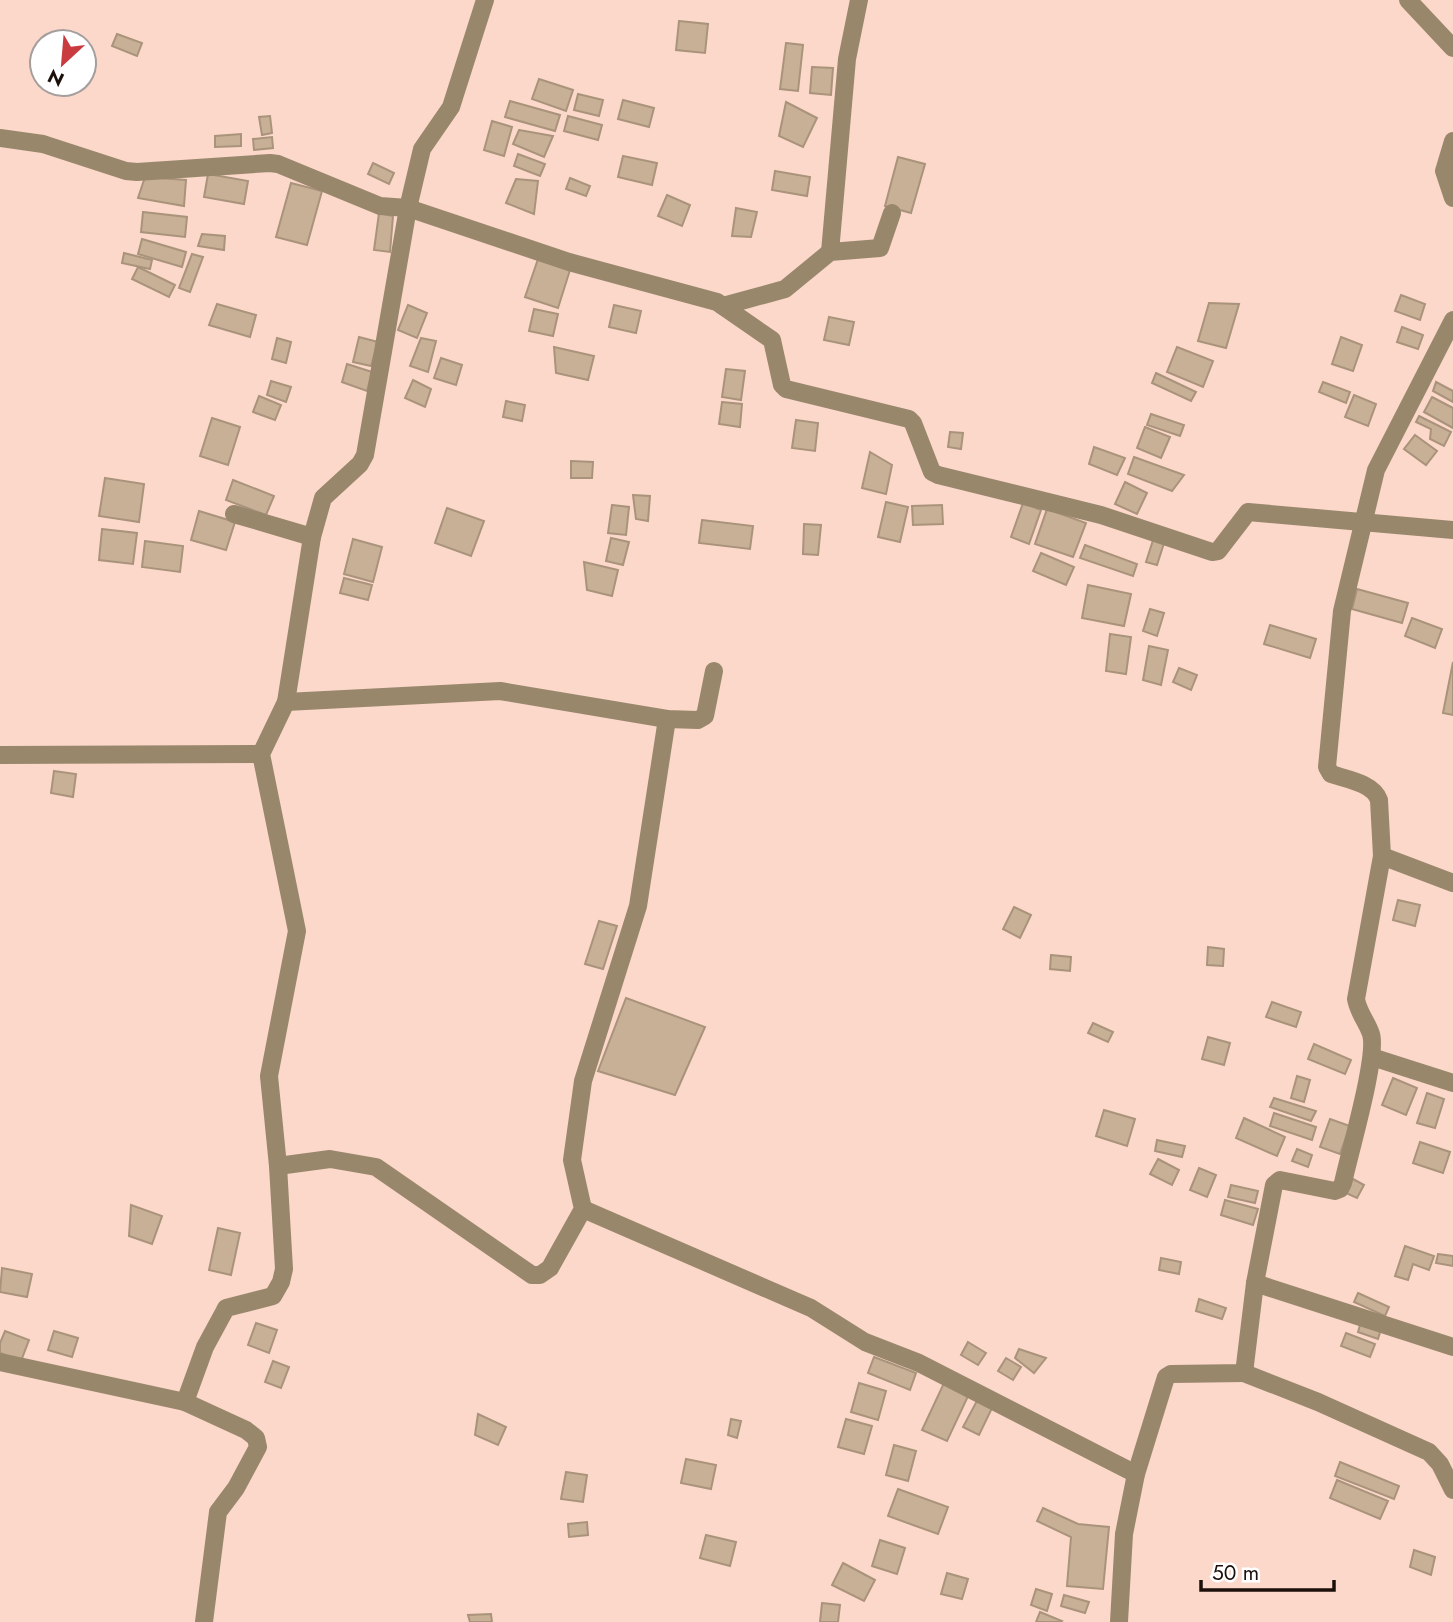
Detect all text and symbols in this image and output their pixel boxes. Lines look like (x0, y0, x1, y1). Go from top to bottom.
north arrow (28, 28, 98, 98)
text: N (43, 62, 68, 93)
scale bar (1201, 1548, 1334, 1592)
text: 50 m (1212, 1558, 1259, 1588)

